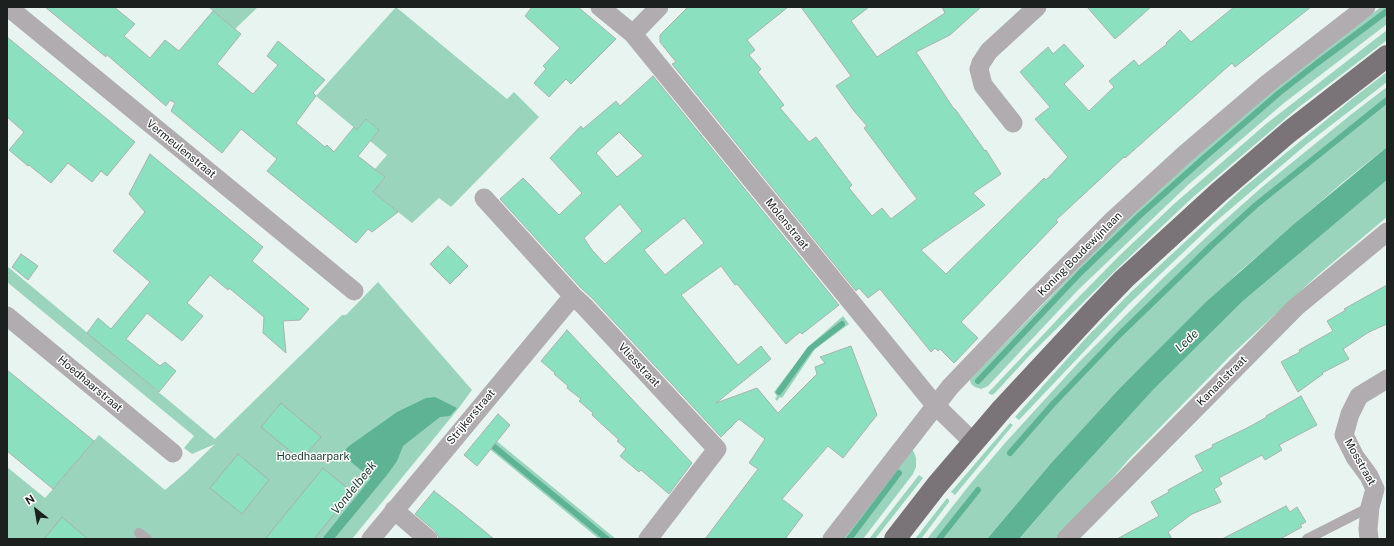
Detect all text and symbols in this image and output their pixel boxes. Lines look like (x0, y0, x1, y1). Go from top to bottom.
street label: Vermeulenstraat (144, 117, 218, 181)
street label: Molenstraat (763, 196, 811, 252)
street label: Koning Boudewijnlaan (1035, 209, 1125, 299)
water label: Lede (1172, 327, 1202, 355)
street label: Vliesstraat (615, 340, 663, 390)
street label: Hoedhaarstraat (55, 353, 125, 415)
street label: Kanaalstraat (1194, 353, 1250, 409)
street label: Strijkerstraat (444, 387, 498, 447)
street label: Mosstraat (1341, 436, 1379, 488)
park label: Hoedhaarpark (276, 450, 350, 464)
water label: Vondelbeek (328, 459, 380, 517)
north arrow (16, 490, 56, 530)
text: N (23, 492, 37, 507)

